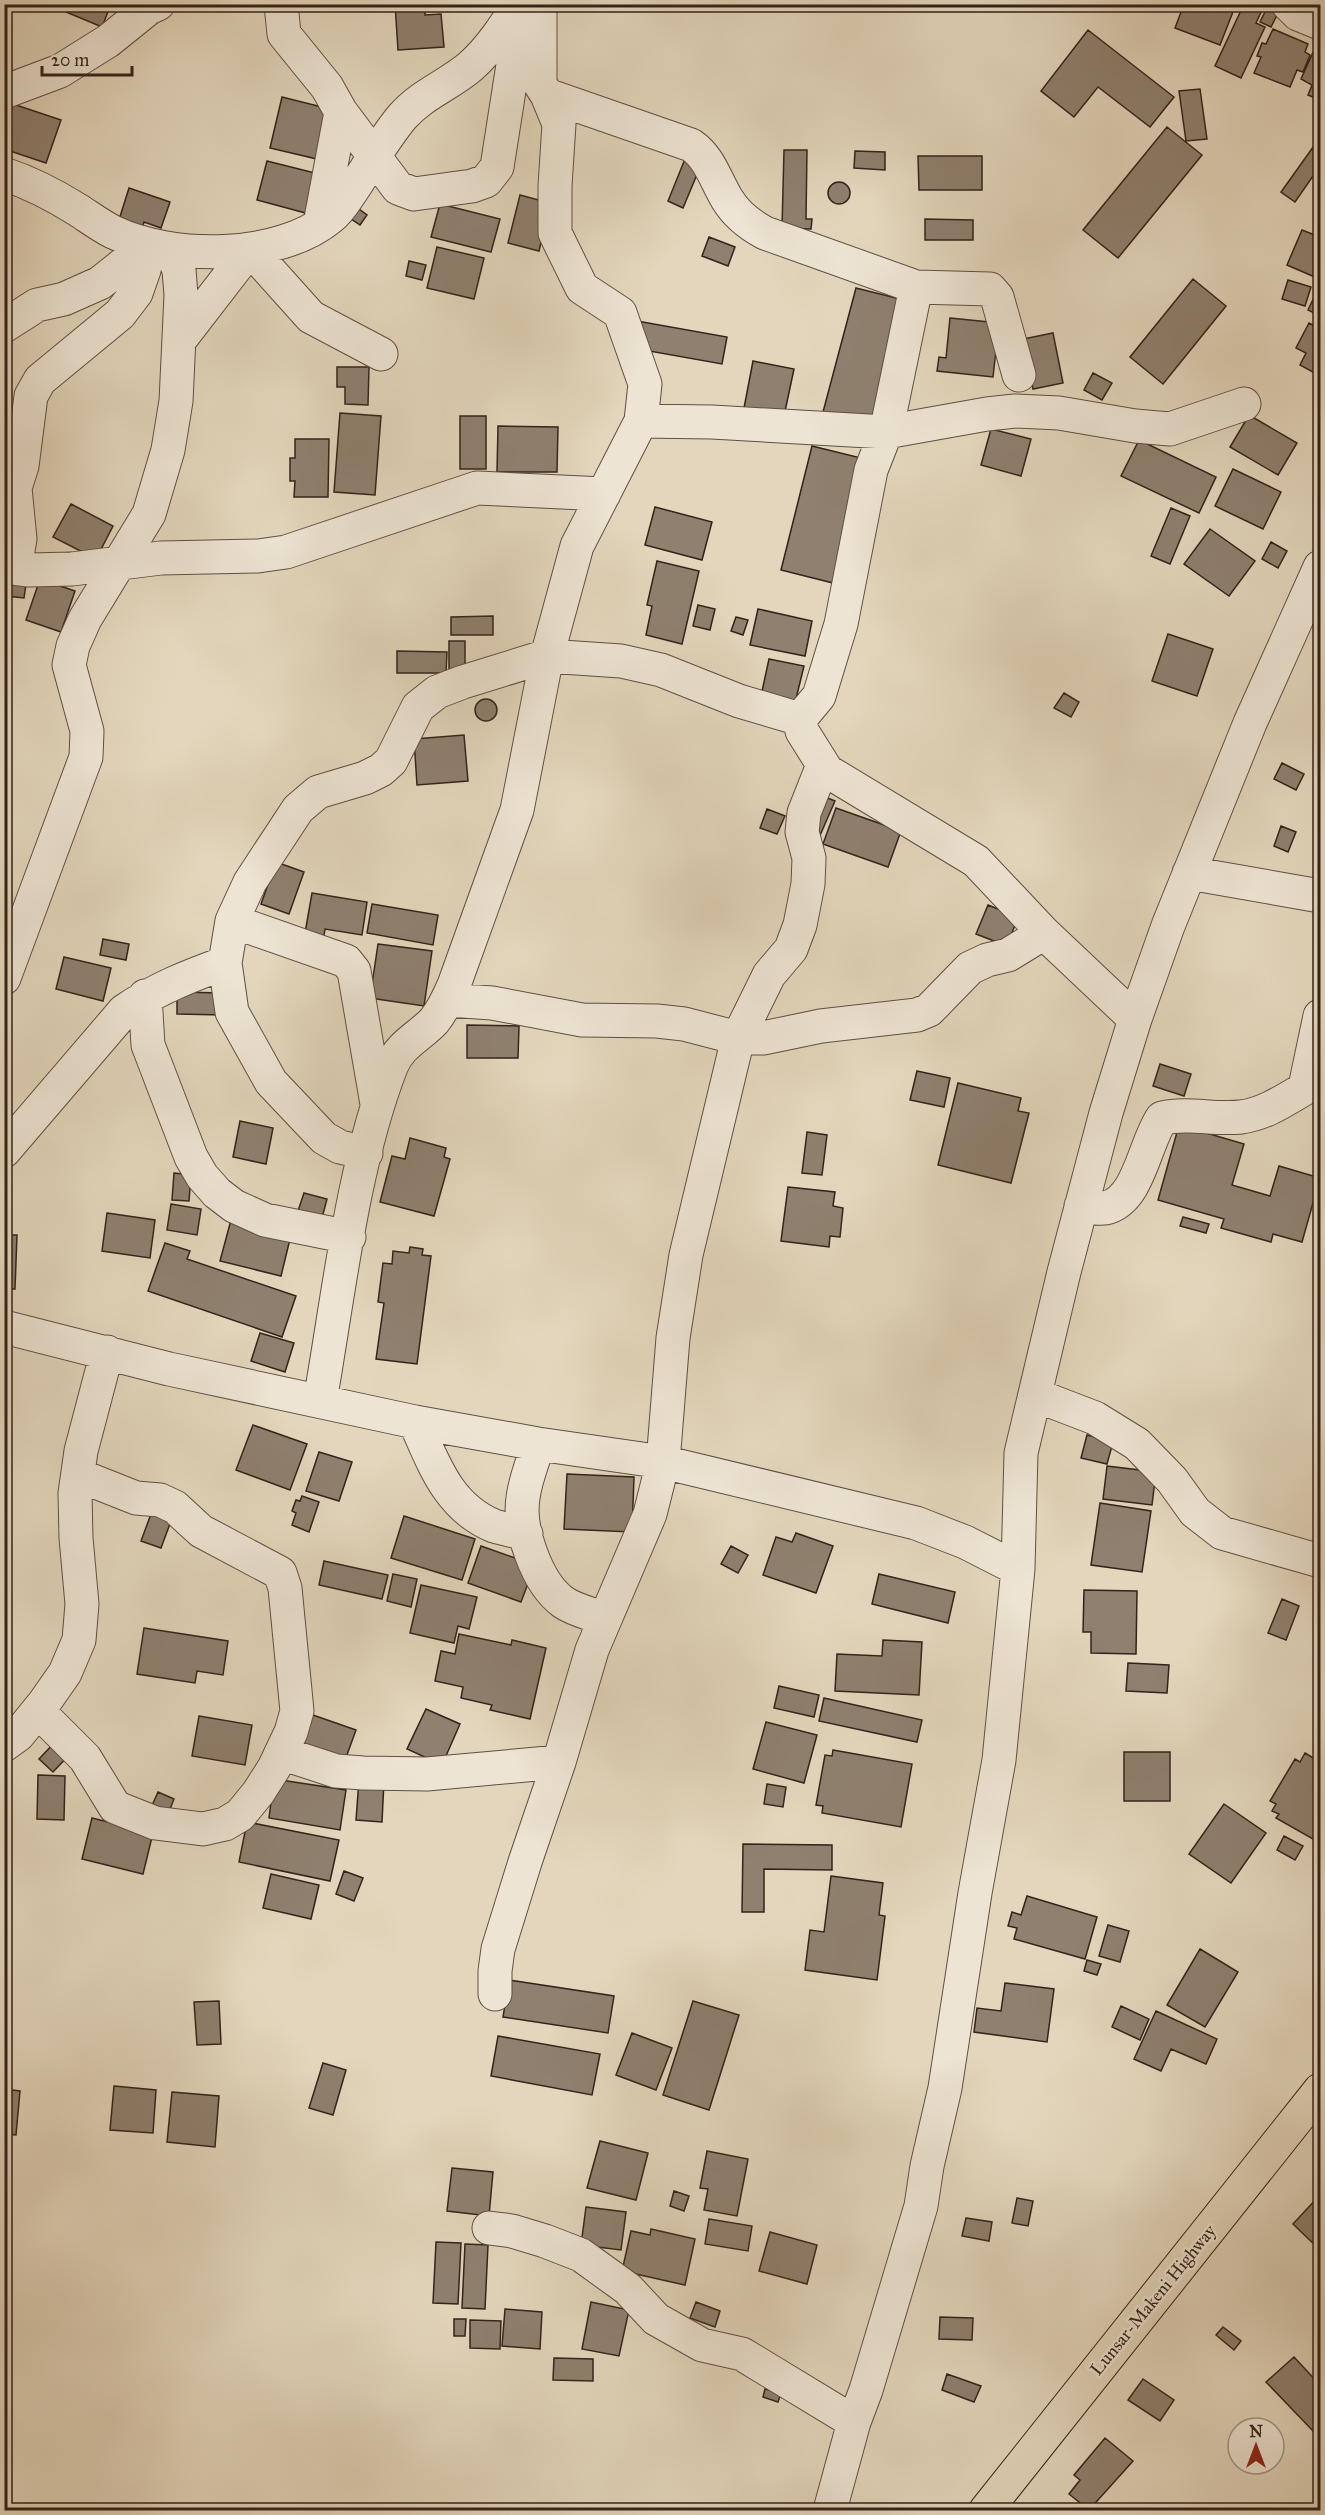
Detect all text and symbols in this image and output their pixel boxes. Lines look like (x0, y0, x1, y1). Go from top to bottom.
scale bar (42, 39, 132, 77)
text: 20 m (51, 49, 89, 71)
street label: Lunsar-Makeni Highway (1085, 2220, 1222, 2380)
north arrow (1226, 2416, 1286, 2476)
text: N (1249, 2422, 1263, 2441)

